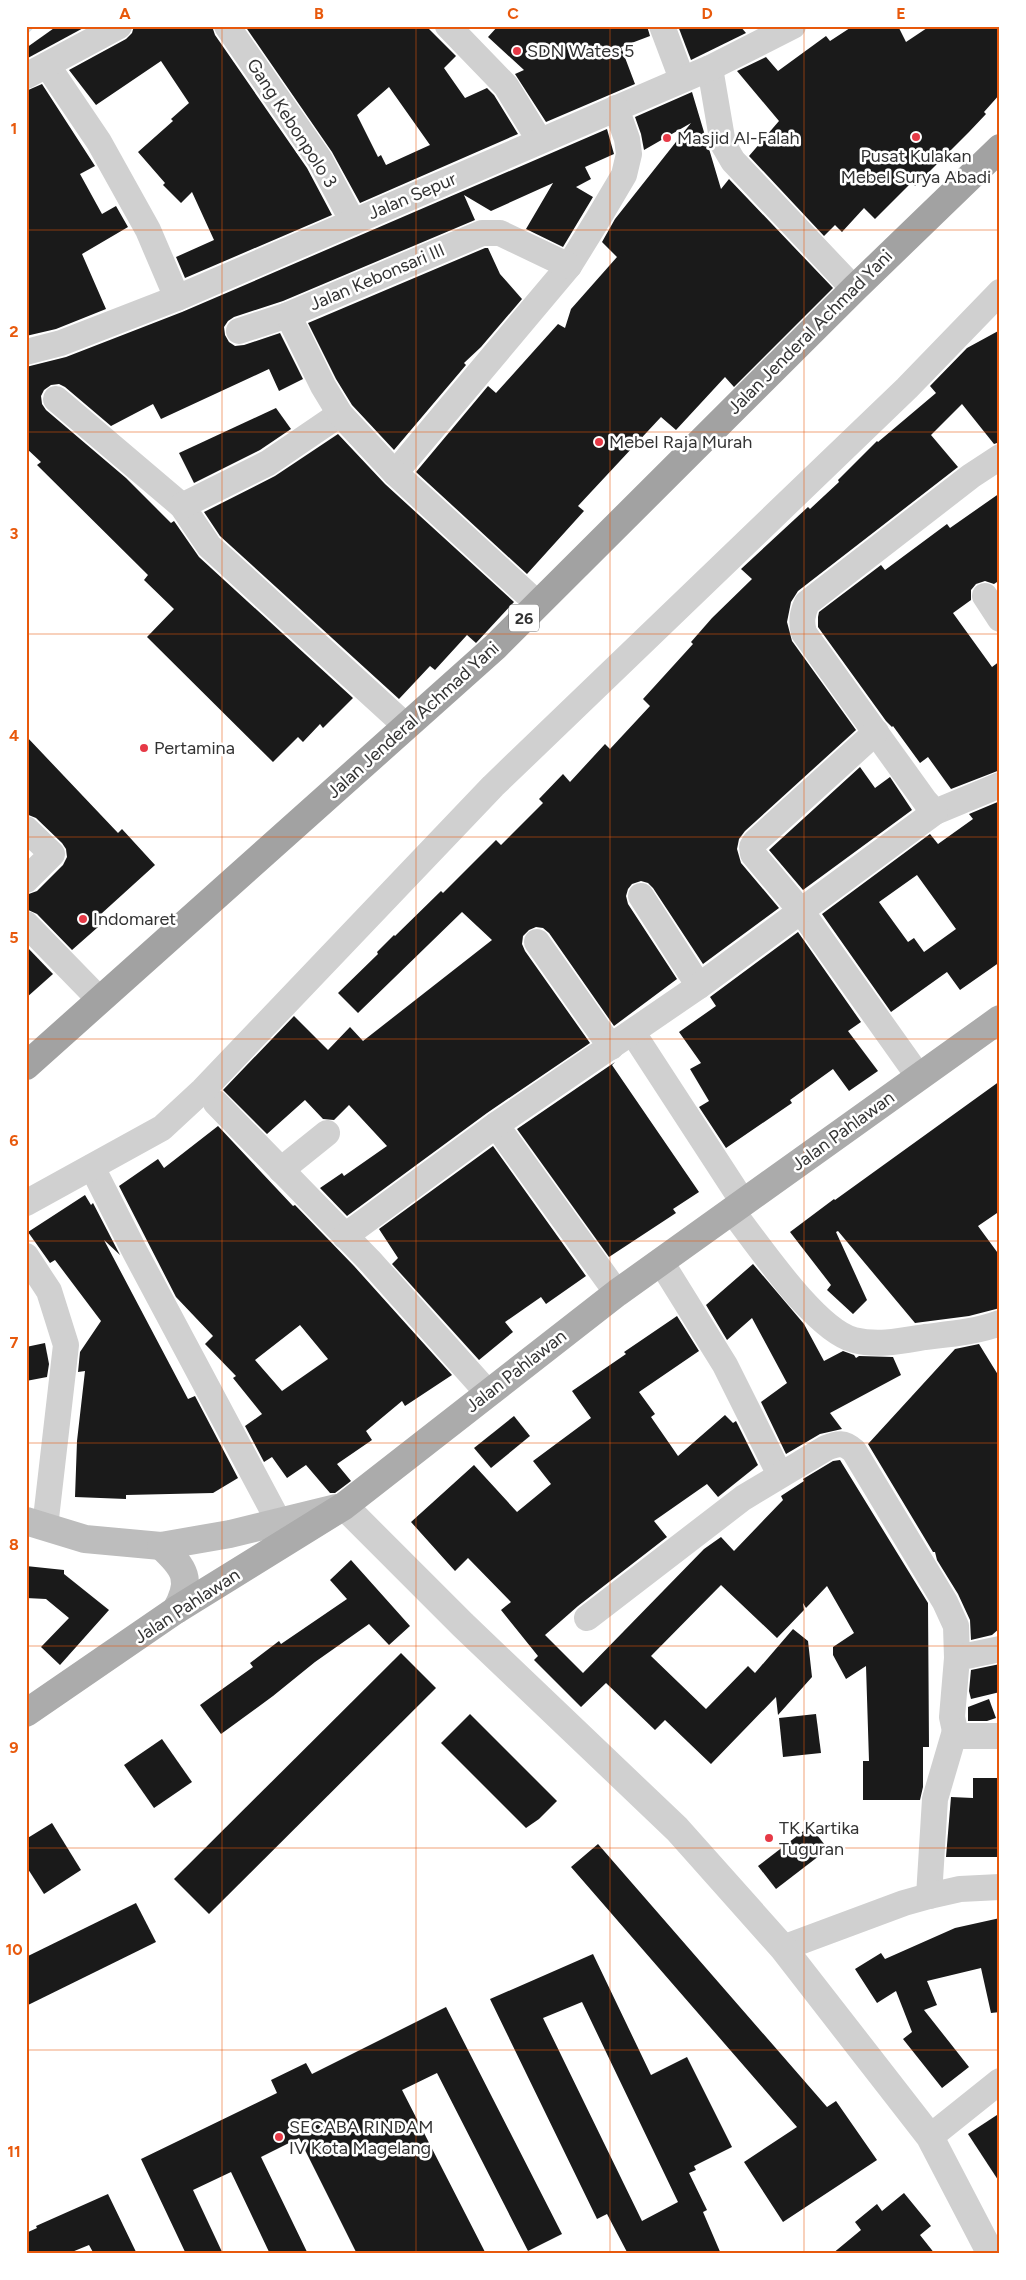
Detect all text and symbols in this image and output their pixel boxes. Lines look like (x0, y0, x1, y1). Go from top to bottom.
text: A (119, 4, 131, 23)
text: B (314, 4, 324, 23)
text: C (507, 4, 519, 23)
text: D (701, 4, 713, 23)
text: E (896, 4, 906, 23)
place label: SDN Wates 5 (527, 40, 634, 62)
marker: SDN Wates 5 (511, 45, 523, 57)
street label: Gang Kebonpolo 3 (242, 54, 342, 192)
text: 1 (11, 119, 17, 138)
place label: Masjid Al-Falah (677, 127, 800, 149)
marker: Pusat Kulakan Mebel Surya Abadi (910, 131, 922, 143)
marker: Masjid Al-Falah (661, 132, 673, 144)
place label: Pusat Kulakan Mebel Surya Abadi (841, 145, 991, 188)
street label: Jalan Sepur (365, 168, 459, 224)
street label: Jalan Kebonsari III (306, 239, 448, 315)
street label: Jalan Jenderal Achmad Yani (723, 245, 897, 419)
text: 2 (9, 322, 19, 341)
place label: Mebel Raja Murah (609, 431, 752, 453)
marker: Mebel Raja Murah (593, 436, 605, 448)
text: 3 (10, 524, 19, 543)
road number: 26 (509, 604, 539, 632)
street label: Jalan Jenderal Achmad Yani (322, 637, 504, 803)
text: 4 (9, 726, 19, 745)
place label: Pertamina (154, 737, 235, 759)
marker: Pertamina (138, 742, 150, 754)
place label: Indomaret (93, 908, 176, 930)
marker: Indomaret (77, 913, 89, 925)
text: 5 (9, 928, 19, 947)
street label: Jalan Pahlawan (787, 1086, 899, 1176)
text: 6 (9, 1131, 19, 1150)
street label: Jalan Pahlawan (461, 1325, 571, 1417)
text: 7 (10, 1333, 19, 1352)
text: 8 (9, 1535, 19, 1554)
street label: Jalan Pahlawan (130, 1564, 244, 1648)
text: 9 (9, 1738, 19, 1757)
place label: TK Kartika Tuguran (779, 1817, 859, 1860)
marker: TK Kartika Tuguran (763, 1832, 775, 1844)
text: 10 (5, 1940, 23, 1959)
place label: SECABA RINDAM IV Kota Magelang (289, 2116, 433, 2159)
marker: SECABA RINDAM IV Kota Magelang (273, 2131, 285, 2143)
text: 11 (7, 2142, 21, 2161)

